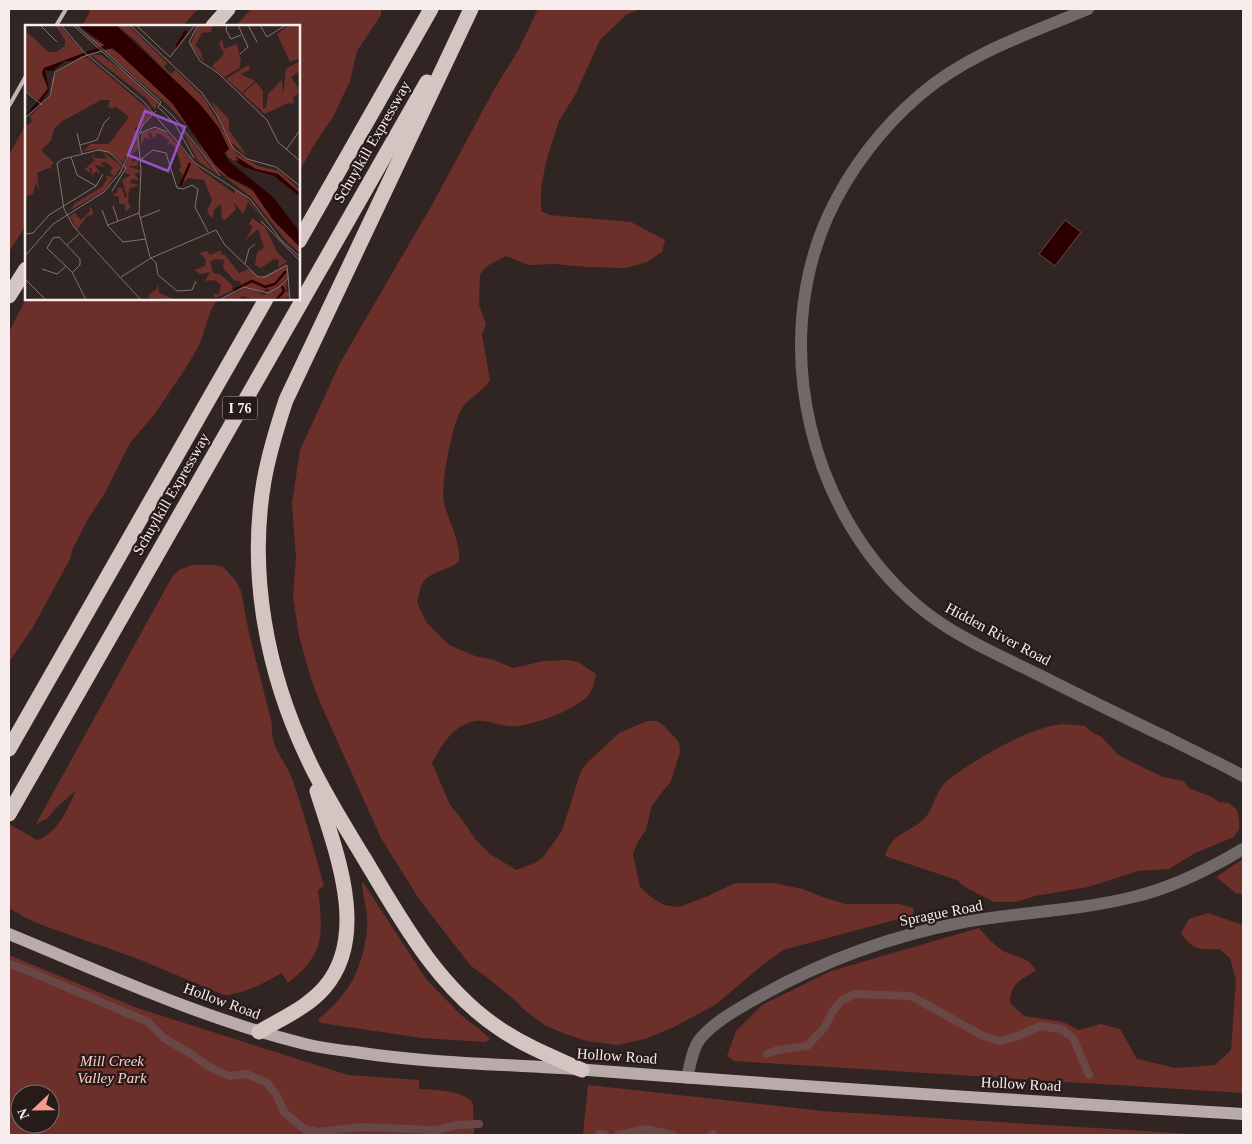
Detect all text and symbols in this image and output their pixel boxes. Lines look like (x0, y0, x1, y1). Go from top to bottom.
inset map (25, 25, 300, 300)
street label: Schuylkill Expressway (331, 78, 414, 206)
road number: I 76 (222, 396, 258, 419)
street label: Schuylkill Expressway (130, 430, 213, 558)
street label: Hidden River Road (943, 600, 1054, 669)
street label: Sprague Road (898, 897, 985, 929)
street label: Hollow Road (181, 980, 263, 1022)
street label: Hollow Road (576, 1045, 658, 1067)
park label: Mill Creek Valley Park (77, 1053, 147, 1086)
street label: Hollow Road (980, 1074, 1062, 1094)
north arrow (10, 1084, 60, 1134)
text: N (15, 1106, 32, 1121)

